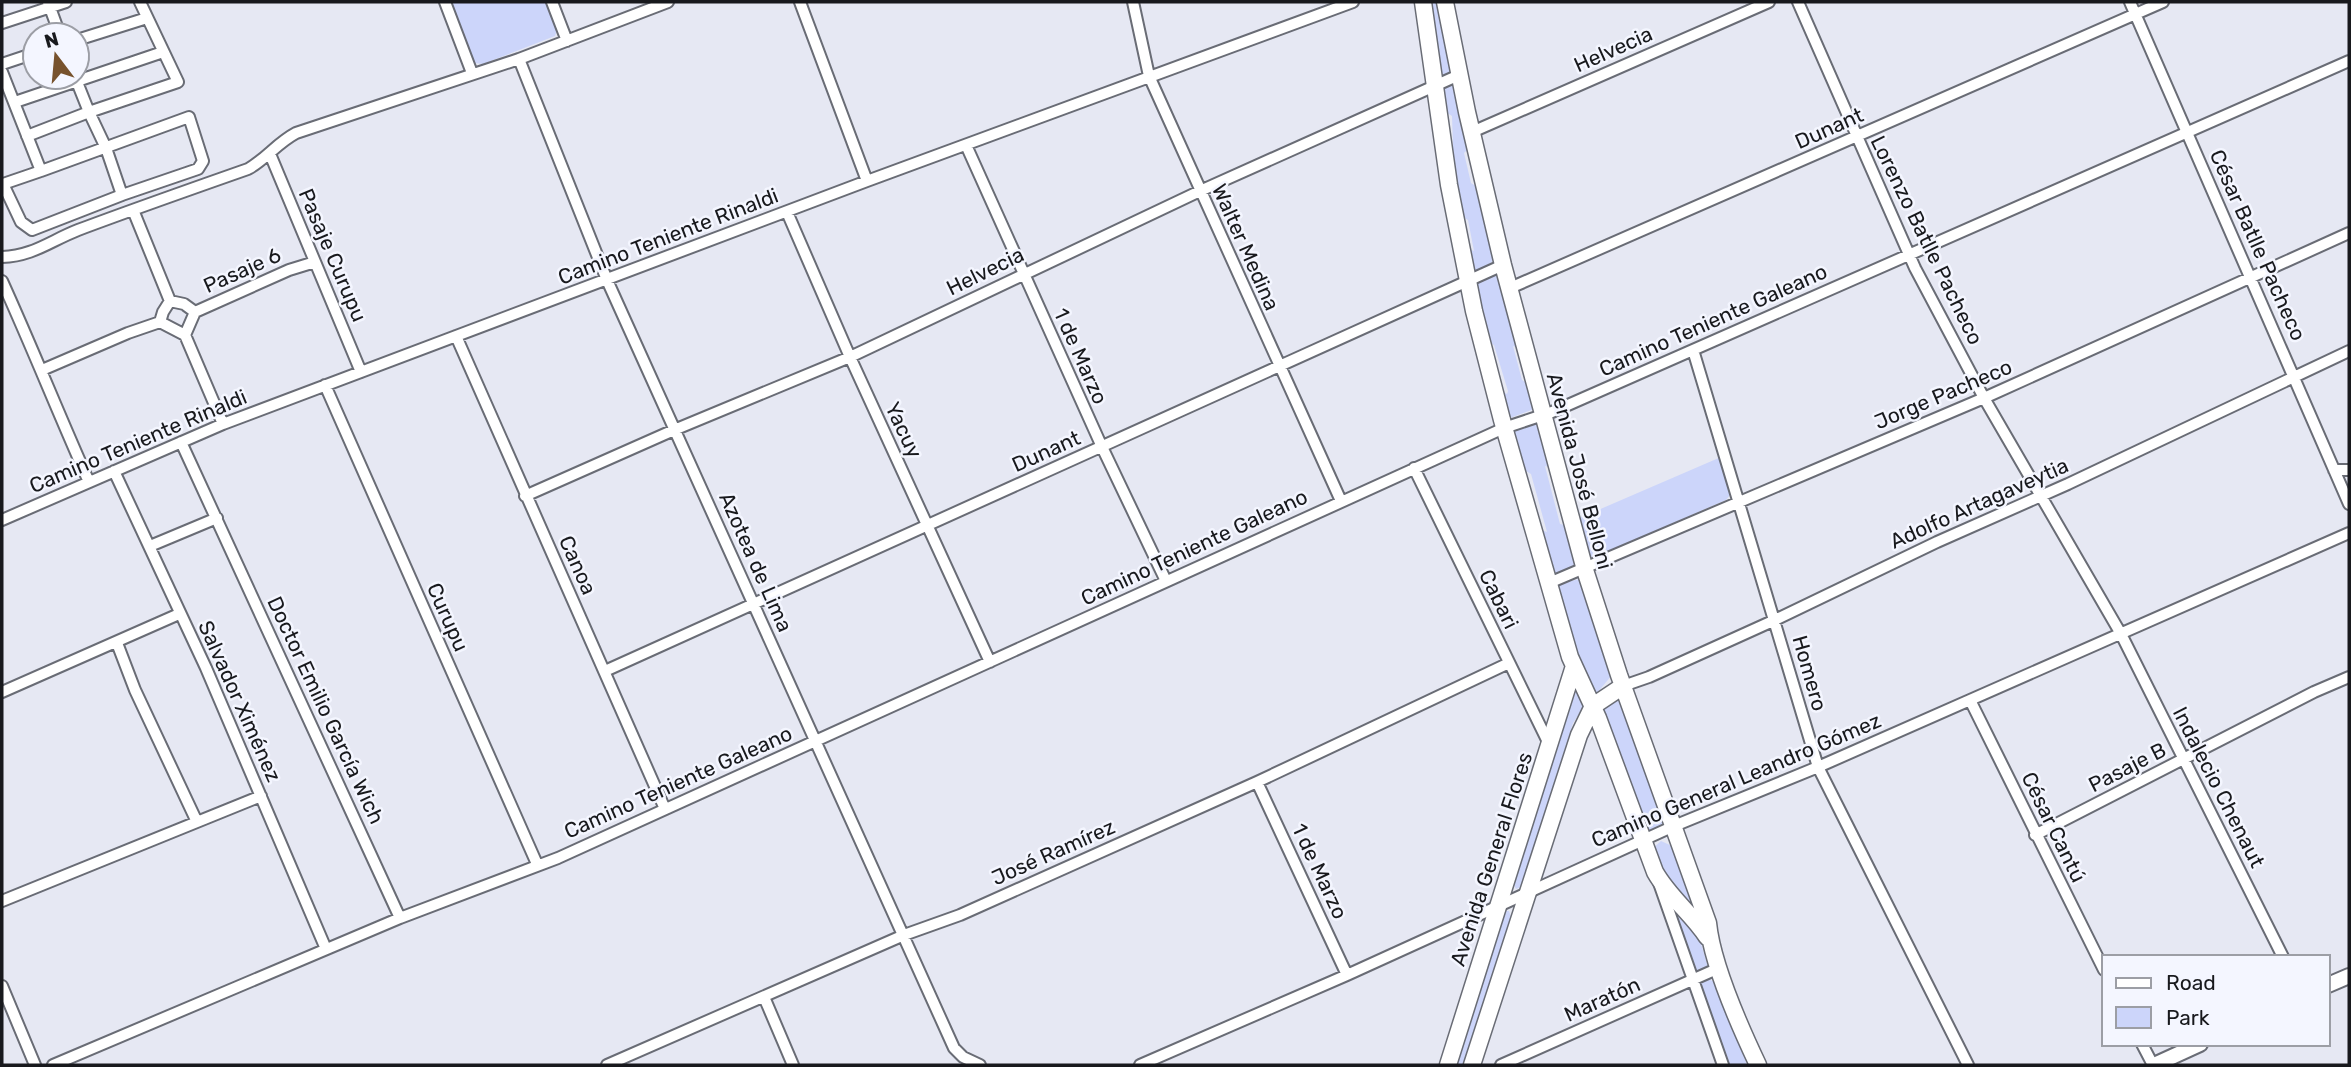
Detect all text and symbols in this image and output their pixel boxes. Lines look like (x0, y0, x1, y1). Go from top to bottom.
north arrow (21, 21, 91, 91)
street label: Helvecia (1570, 21, 1656, 77)
text: N (42, 27, 61, 53)
street label: Dunant (1791, 102, 1867, 154)
street label: Lorenzo Batlle Pacheco (1866, 132, 1988, 348)
street label: César Batlle Pacheco (2205, 146, 2311, 344)
street label: Walter Medina (1207, 180, 1285, 314)
street label: Camino Teniente Rinaldi (554, 182, 782, 290)
street label: Pasaje Curupu (294, 185, 372, 325)
street label: Pasaje 6 (199, 242, 285, 298)
street label: Helvecia (942, 242, 1028, 300)
street label: Camino Teniente Galeano (1595, 258, 1831, 382)
street label: 1 de Marzo (1049, 304, 1113, 408)
street label: Jorge Pacheco (1870, 354, 2016, 434)
street label: Avenida José Belloni (1542, 370, 1618, 572)
street label: Camino Teniente Rinaldi (26, 384, 250, 498)
street label: Yacuy (880, 398, 928, 462)
street label: Dunant (1008, 425, 1084, 477)
street label: Adolfo Artagaveytia (1886, 452, 2072, 554)
street label: Camino Teniente Galeano (1077, 483, 1311, 611)
street label: Azotea de Lima (714, 488, 798, 636)
street label: Canoa (554, 532, 602, 598)
street label: Cabari (1474, 565, 1524, 633)
street label: Curupu (422, 579, 474, 655)
street label: Doctor Emilio García Wich (262, 592, 390, 828)
street label: Salvador Ximénez (193, 617, 287, 785)
street label: Homero (1787, 632, 1833, 714)
street label: Indalecio Chenaut (2168, 702, 2270, 872)
street label: Camino General Leandro Gómez (1587, 708, 1885, 852)
street label: Camino Teniente Galeano (560, 720, 796, 844)
street label: Pasaje B (2084, 737, 2170, 797)
street label: Avenida General Flores (1445, 749, 1537, 969)
street label: César Cantú (2017, 768, 2091, 886)
street label: José Ramírez (987, 814, 1119, 890)
street label: 1 de Marzo (1287, 819, 1353, 923)
legend (2102, 955, 2330, 1046)
text: Road (2166, 970, 2216, 995)
street label: Maratón (1560, 971, 1644, 1027)
text: Park (2166, 1005, 2210, 1030)

